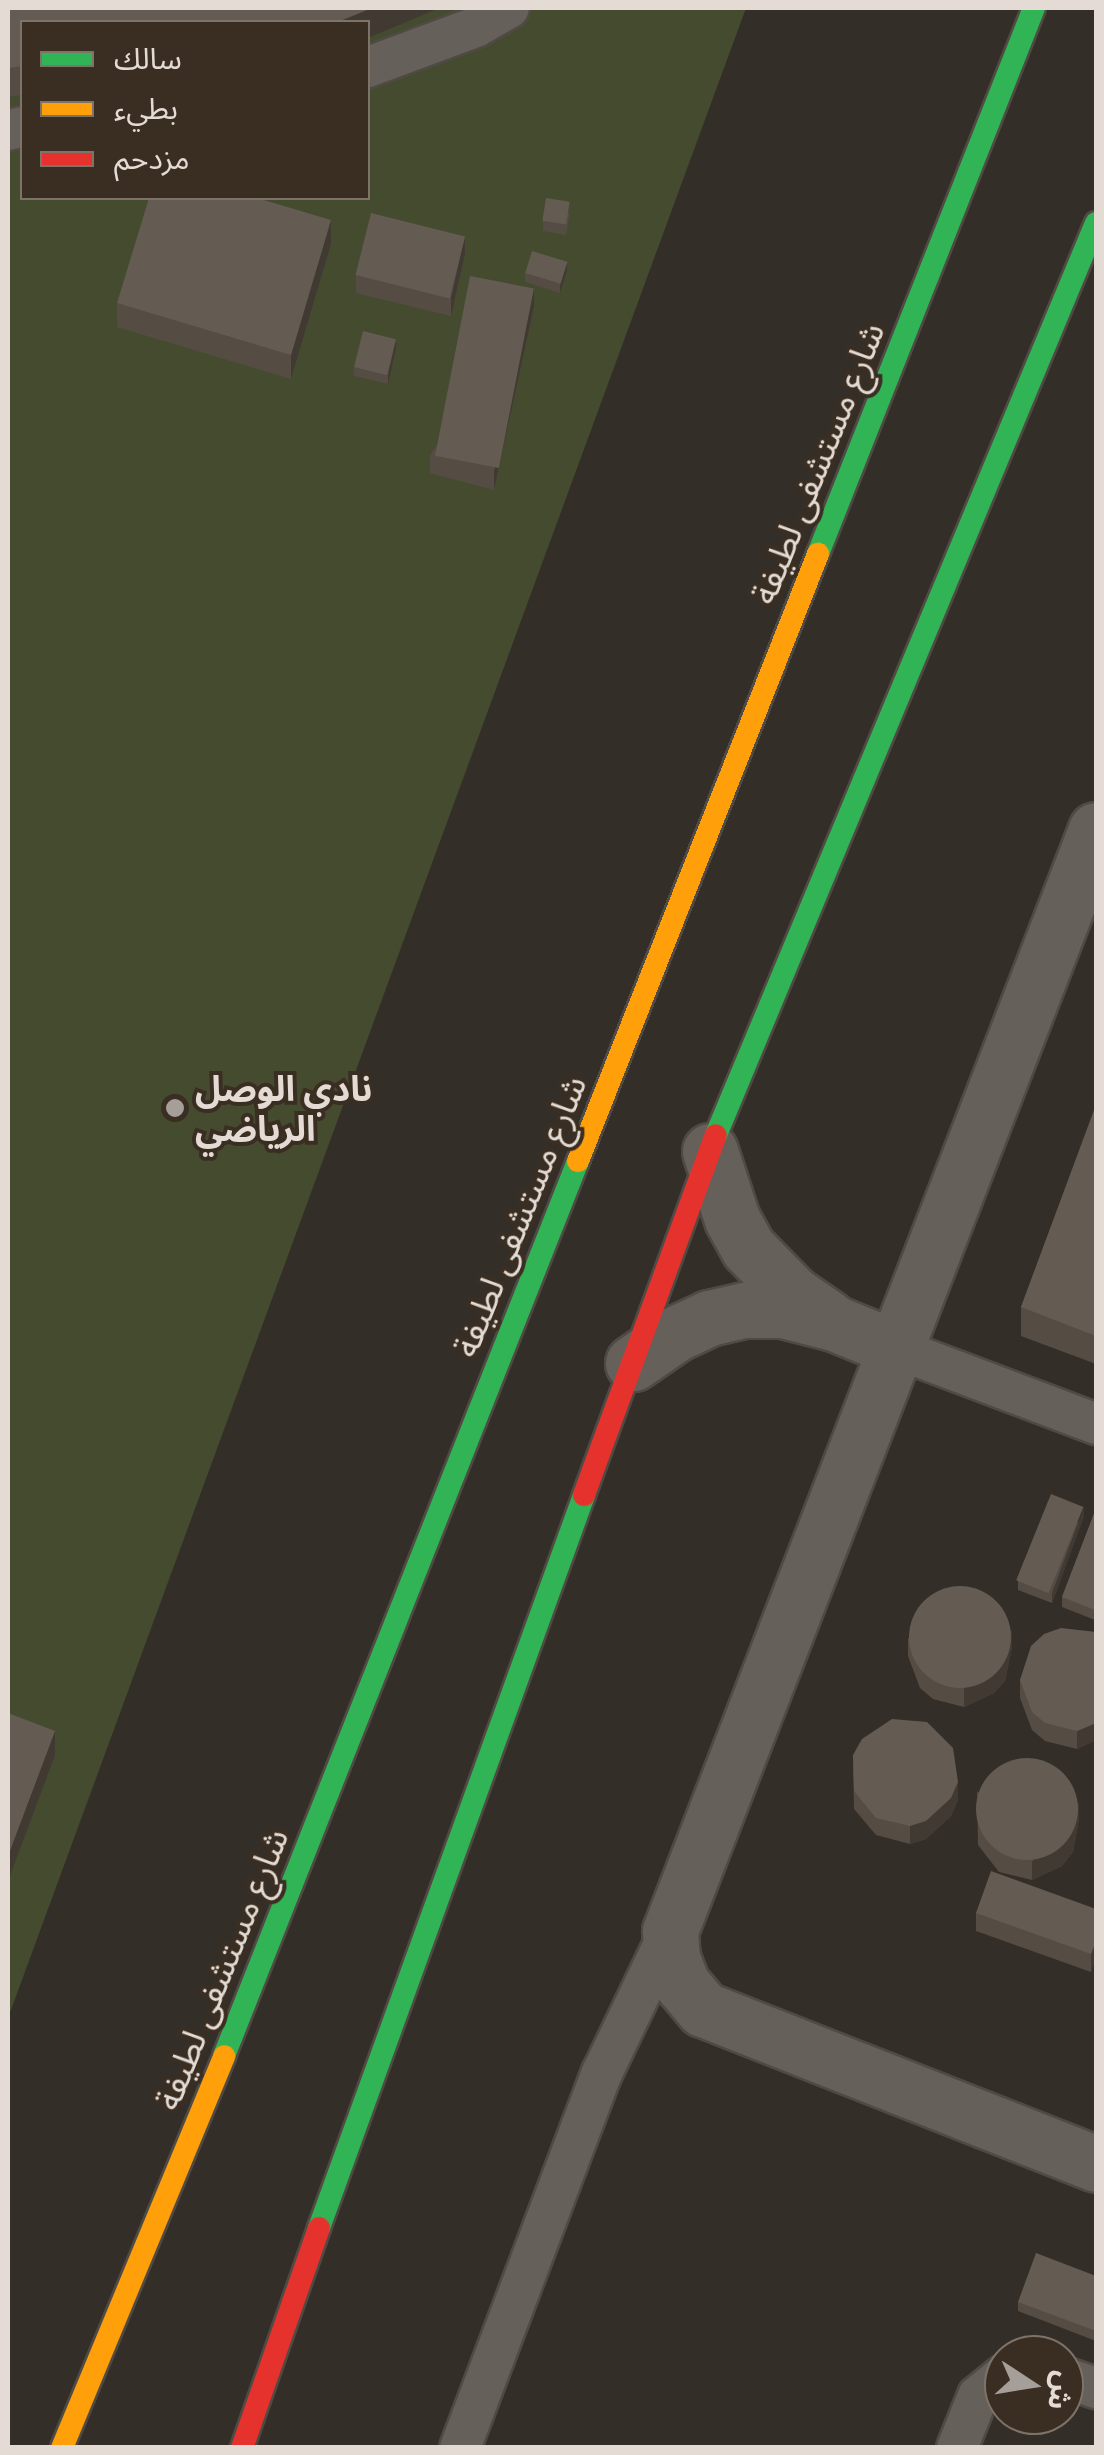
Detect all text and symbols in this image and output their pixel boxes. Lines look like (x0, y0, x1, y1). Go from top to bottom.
legend (20, 20, 370, 200)
text: سالك (114, 41, 182, 75)
text: بطيء (114, 91, 178, 125)
text: مزدحم (114, 141, 190, 175)
street label: شارع مستشفى لطيفة (741, 316, 893, 610)
place label: نادي الوصل الرياضي (195, 1067, 372, 1149)
street label: شارع مستشفى لطيفة (443, 1069, 595, 1363)
marker: نادي الوصل الرياضي (164, 1097, 186, 1119)
street label: شارع مستشفى لطيفة (145, 1822, 297, 2116)
north arrow (984, 2335, 1084, 2435)
text: ش (1043, 2369, 1081, 2413)

